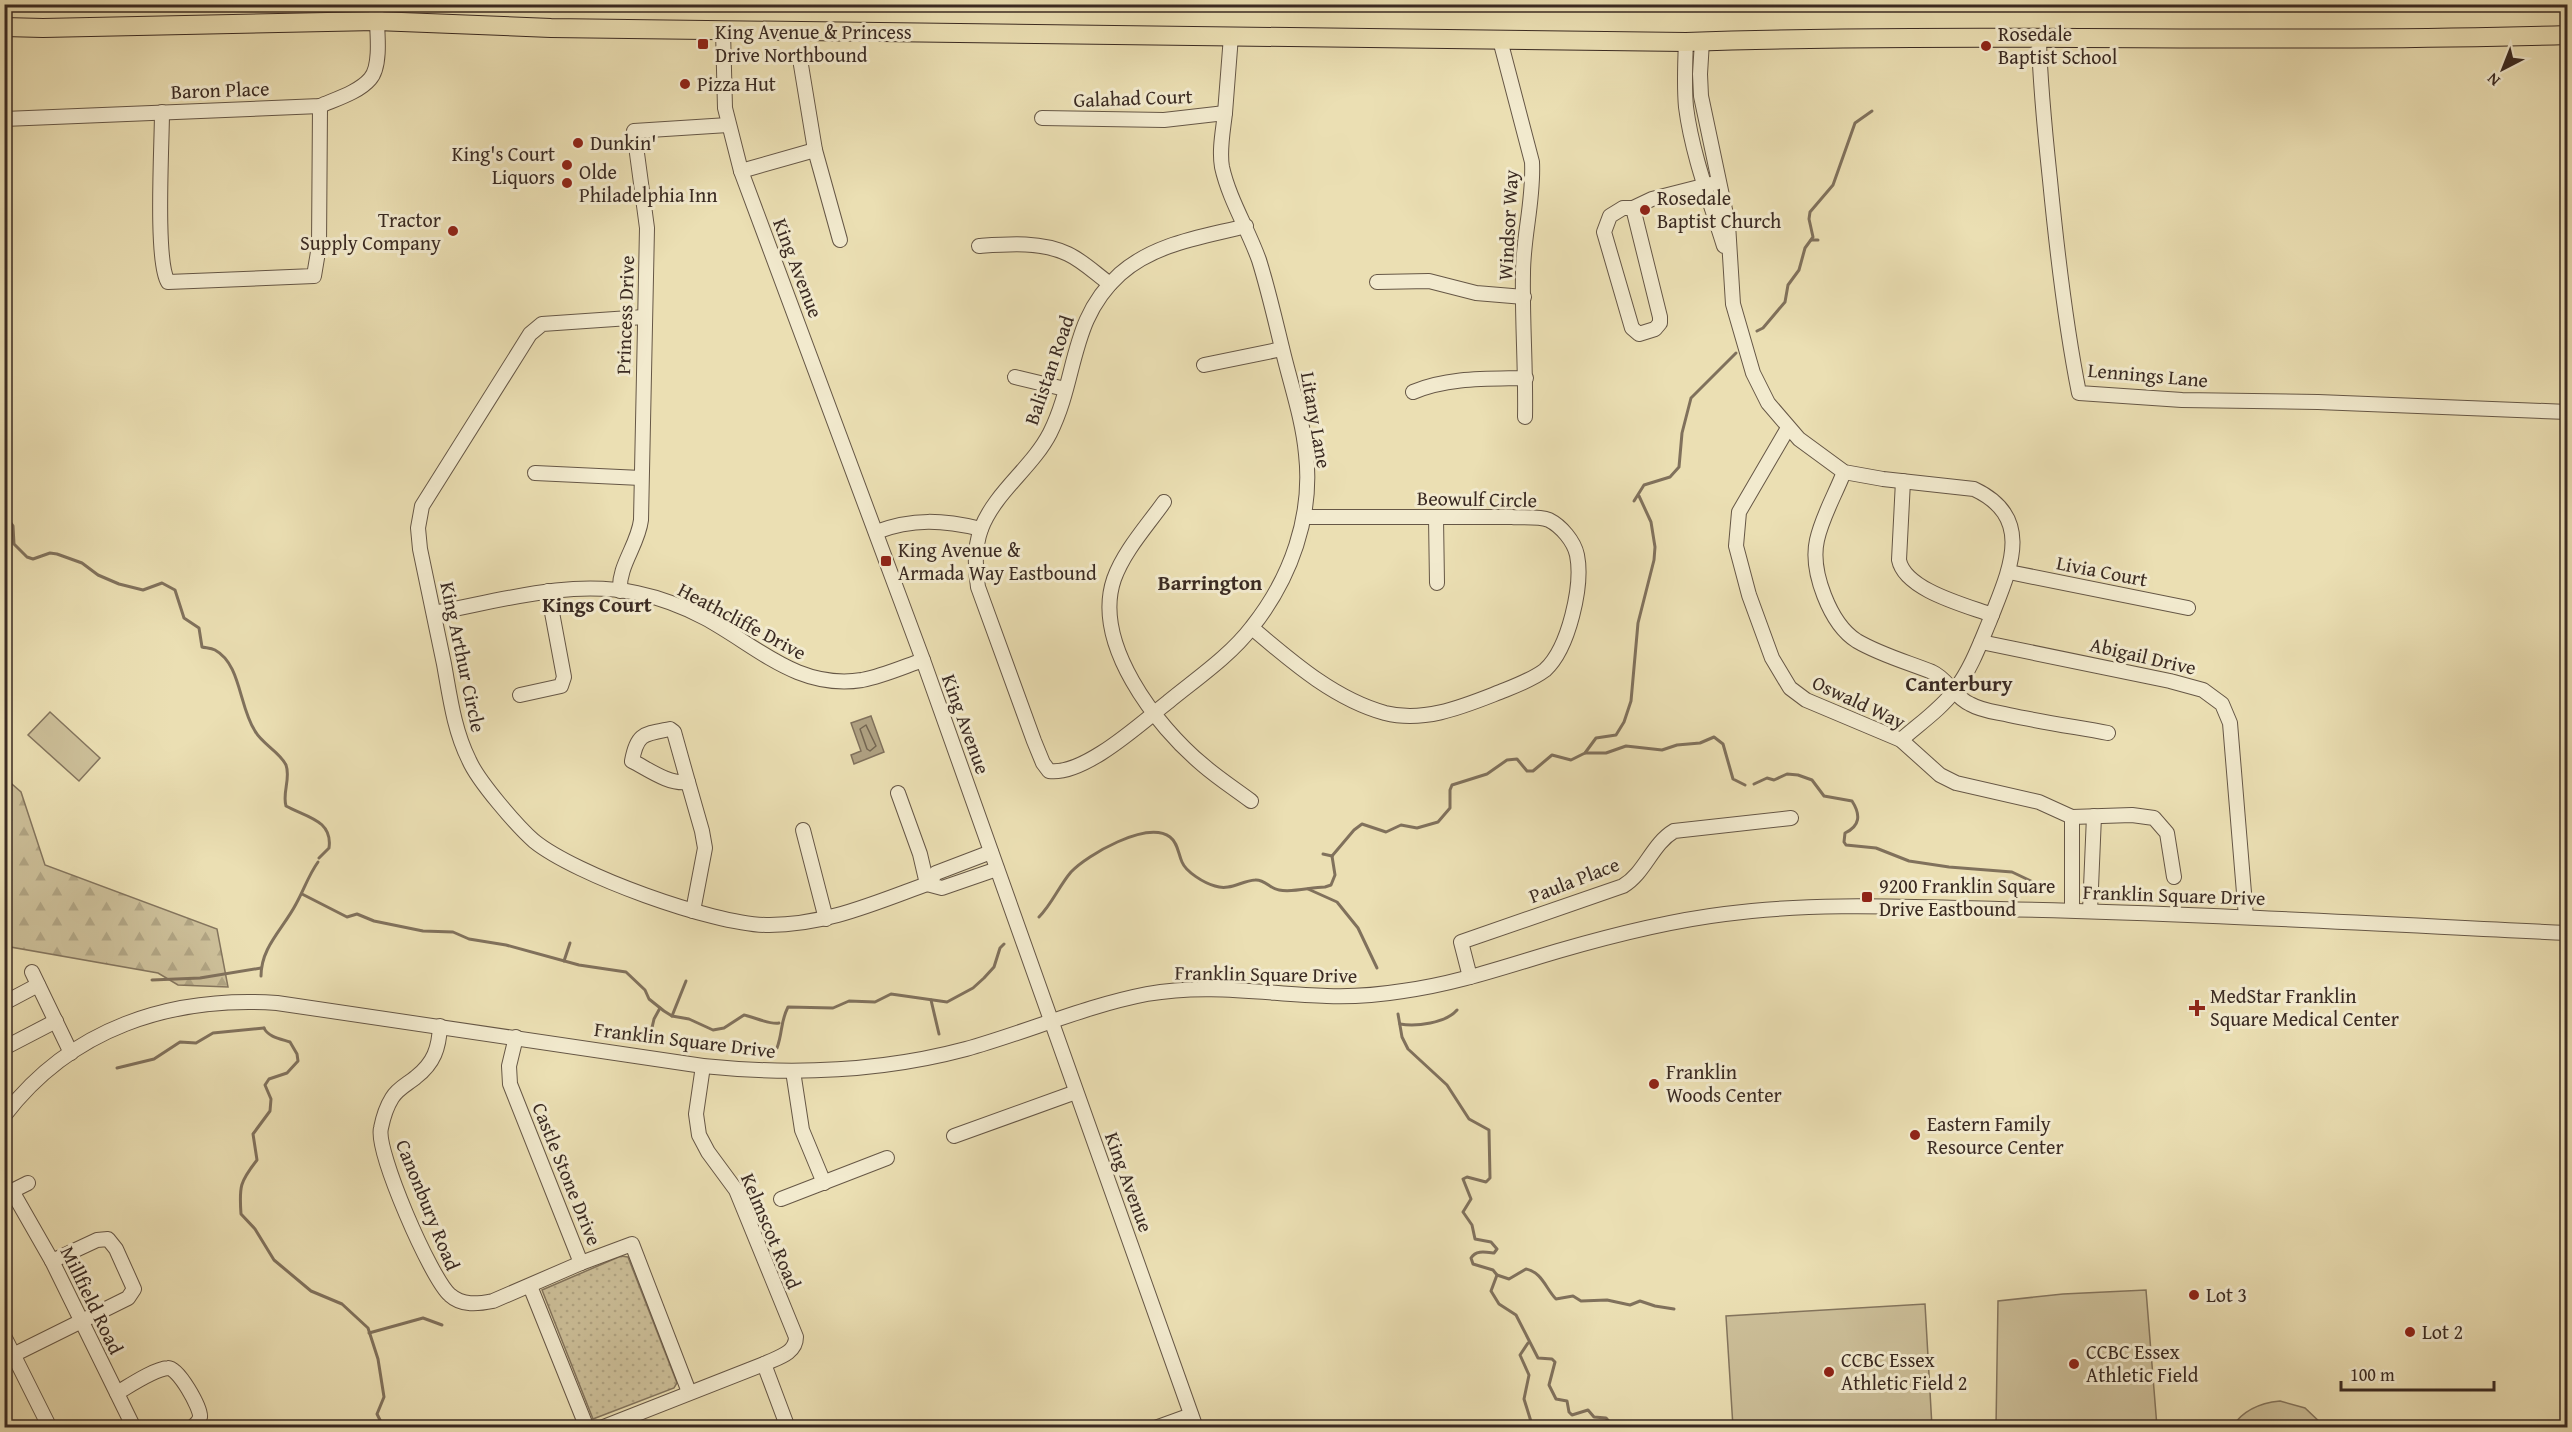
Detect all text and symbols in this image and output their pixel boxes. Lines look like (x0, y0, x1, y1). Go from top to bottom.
place label: King Avenue & Princess Drive Northbound (715, 17, 912, 69)
place label: Rosedale Baptist School (1998, 19, 2118, 71)
marker: King Avenue & Princess Drive Northbound (696, 37, 710, 51)
marker: Rosedale Baptist School (1979, 39, 1993, 53)
north arrow (2473, 39, 2533, 99)
text: N (2481, 67, 2505, 93)
place label: Pizza Hut (697, 69, 776, 98)
street label: Baron Place (170, 73, 270, 106)
marker: Pizza Hut (678, 77, 692, 91)
street label: Galahad Court (1073, 81, 1193, 114)
place label: Dunkin' (590, 128, 656, 157)
marker: Dunkin' (571, 136, 585, 150)
place label: King's Court Liquors (452, 139, 555, 191)
place label: Olde Philadelphia Inn (579, 157, 717, 209)
marker: King's Court Liquors (560, 158, 574, 172)
street label: Windsor Way (1490, 169, 1525, 281)
marker: Olde Philadelphia Inn (560, 176, 574, 190)
place label: Rosedale Baptist Church (1657, 183, 1781, 235)
marker: Rosedale Baptist Church (1638, 203, 1652, 217)
place label: Tractor Supply Company (300, 205, 441, 257)
street label: King Avenue (766, 214, 831, 322)
marker: Tractor Supply Company (446, 224, 460, 238)
street label: Princess Drive (608, 255, 641, 375)
street label: Balistan Road (1016, 311, 1081, 428)
street label: Lennings Lane (2087, 355, 2209, 394)
street label: Litany Lane (1294, 369, 1339, 470)
street label: Beowulf Circle (1417, 483, 1537, 514)
place label: King Avenue & Armada Way Eastbound (898, 535, 1097, 587)
street label: Livia Court (2054, 547, 2150, 594)
marker: King Avenue & Armada Way Eastbound (879, 554, 893, 568)
district label: Barrington (1158, 567, 1263, 598)
street label: Heathcliffe Drive (673, 574, 812, 667)
street label: King Arthur Circle (433, 579, 494, 735)
district label: Kings Court (542, 589, 652, 620)
street label: Abigail Drive (2087, 629, 2199, 682)
street label: Oswald Way (1808, 667, 1911, 736)
district label: Canterbury (1906, 668, 2013, 699)
street label: King Avenue (935, 670, 998, 778)
street label: Paula Place (1524, 849, 1623, 910)
place label: 9200 Franklin Square Drive Eastbound (1879, 871, 2055, 923)
street label: Franklin Square Drive (2082, 877, 2266, 912)
marker: 9200 Franklin Square Drive Eastbound (1860, 890, 1874, 904)
street label: Franklin Square Drive (1174, 957, 1358, 990)
place label: MedStar Franklin Square Medical Center (2210, 981, 2399, 1033)
marker: MedStar Franklin Square Medical Center (2188, 999, 2206, 1017)
street label: Franklin Square Drive (593, 1014, 777, 1065)
place label: Franklin Woods Center (1666, 1057, 1782, 1109)
marker: Franklin Woods Center (1647, 1077, 1661, 1091)
street label: Castle Stone Drive (526, 1098, 609, 1250)
place label: Eastern Family Resource Center (1927, 1109, 2064, 1161)
street label: King Avenue (1098, 1128, 1161, 1236)
marker: Eastern Family Resource Center (1908, 1128, 1922, 1142)
street label: Canonbury Road (389, 1135, 468, 1275)
street label: Kelmscot Road (734, 1168, 809, 1294)
street label: Millfield Road (54, 1241, 131, 1359)
place label: Lot 3 (2206, 1280, 2247, 1309)
marker: Lot 3 (2187, 1288, 2201, 1302)
place label: Lot 2 (2422, 1317, 2463, 1346)
marker: Lot 2 (2403, 1325, 2417, 1339)
place label: CCBC Essex Athletic Field (2086, 1337, 2199, 1389)
place label: CCBC Essex Athletic Field 2 (1841, 1345, 1967, 1397)
scale bar (2341, 1354, 2494, 1392)
marker: CCBC Essex Athletic Field (2067, 1357, 2081, 1371)
text: 100 m (2350, 1361, 2395, 1388)
marker: CCBC Essex Athletic Field 2 (1822, 1365, 1836, 1379)

